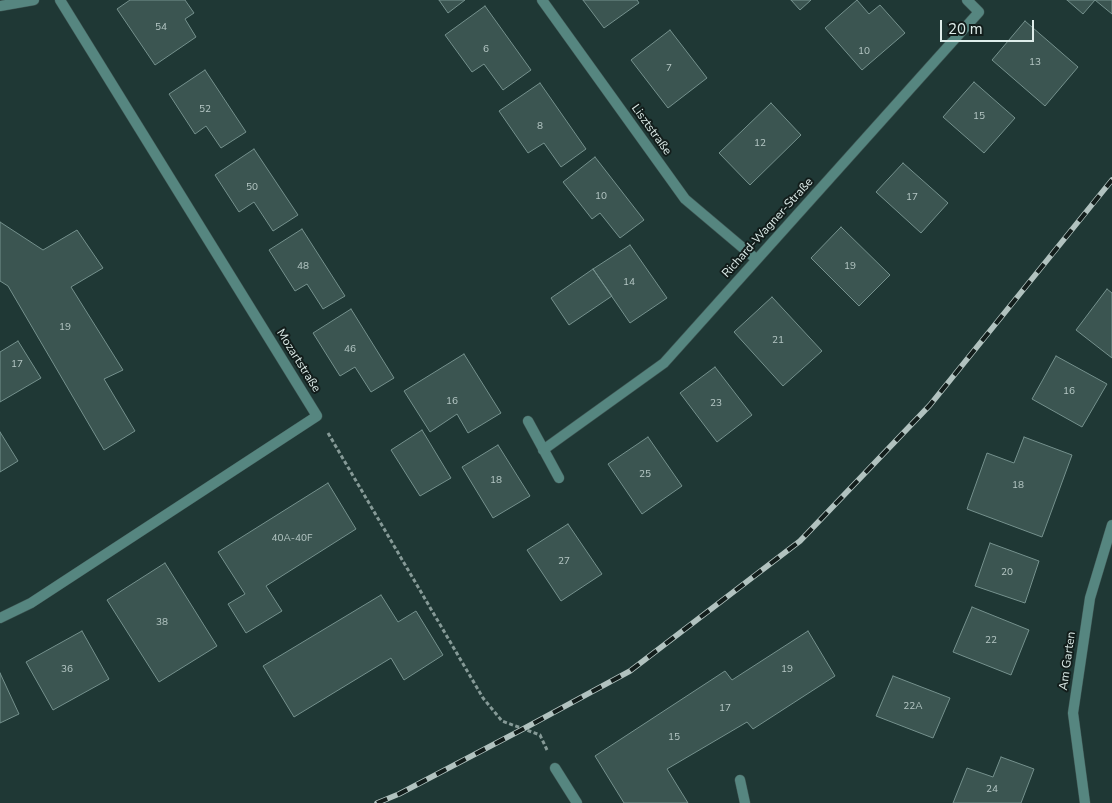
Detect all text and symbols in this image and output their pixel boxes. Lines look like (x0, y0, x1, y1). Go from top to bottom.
scale bar (942, 10, 1036, 42)
text: 20 m (948, 19, 983, 39)
house number: 54 (155, 22, 167, 34)
house number: 6 (483, 44, 489, 56)
house number: 10 (858, 46, 870, 58)
house number: 13 (1029, 57, 1041, 69)
house number: 7 (666, 63, 672, 75)
street label: Lisztstraße (628, 102, 674, 158)
house number: 52 (199, 104, 211, 116)
house number: 15 (973, 111, 985, 123)
house number: 8 (537, 121, 543, 133)
house number: 12 (754, 138, 766, 150)
street label: Richard-Wagner-Straße (719, 175, 817, 281)
house number: 50 (246, 182, 258, 194)
house number: 10 (595, 191, 607, 203)
house number: 17 (906, 192, 918, 204)
house number: 48 (297, 261, 309, 273)
house number: 19 (844, 261, 856, 273)
house number: 14 (623, 277, 635, 289)
house number: 19 (59, 322, 71, 334)
street label: Mozartstraße (273, 327, 323, 395)
house number: 21 (772, 335, 784, 347)
house number: 46 (344, 344, 356, 356)
house number: 17 (11, 359, 23, 371)
house number: 16 (1063, 386, 1075, 398)
house number: 16 (446, 396, 458, 408)
house number: 23 (710, 398, 722, 410)
house number: 25 (639, 469, 651, 481)
house number: 18 (490, 475, 502, 487)
house number: 18 (1012, 480, 1024, 492)
house number: 40A-40F (272, 533, 312, 545)
house number: 27 (558, 556, 570, 568)
house number: 20 (1001, 567, 1013, 579)
house number: 38 (156, 617, 168, 629)
street label: Am Garten (1057, 631, 1079, 691)
house number: 22 (985, 635, 997, 647)
house number: 36 (61, 664, 73, 676)
house number: 19 (781, 664, 793, 676)
house number: 22A (903, 701, 923, 713)
house number: 17 (719, 703, 731, 715)
house number: 15 (668, 732, 680, 744)
house number: 24 (986, 784, 998, 796)

